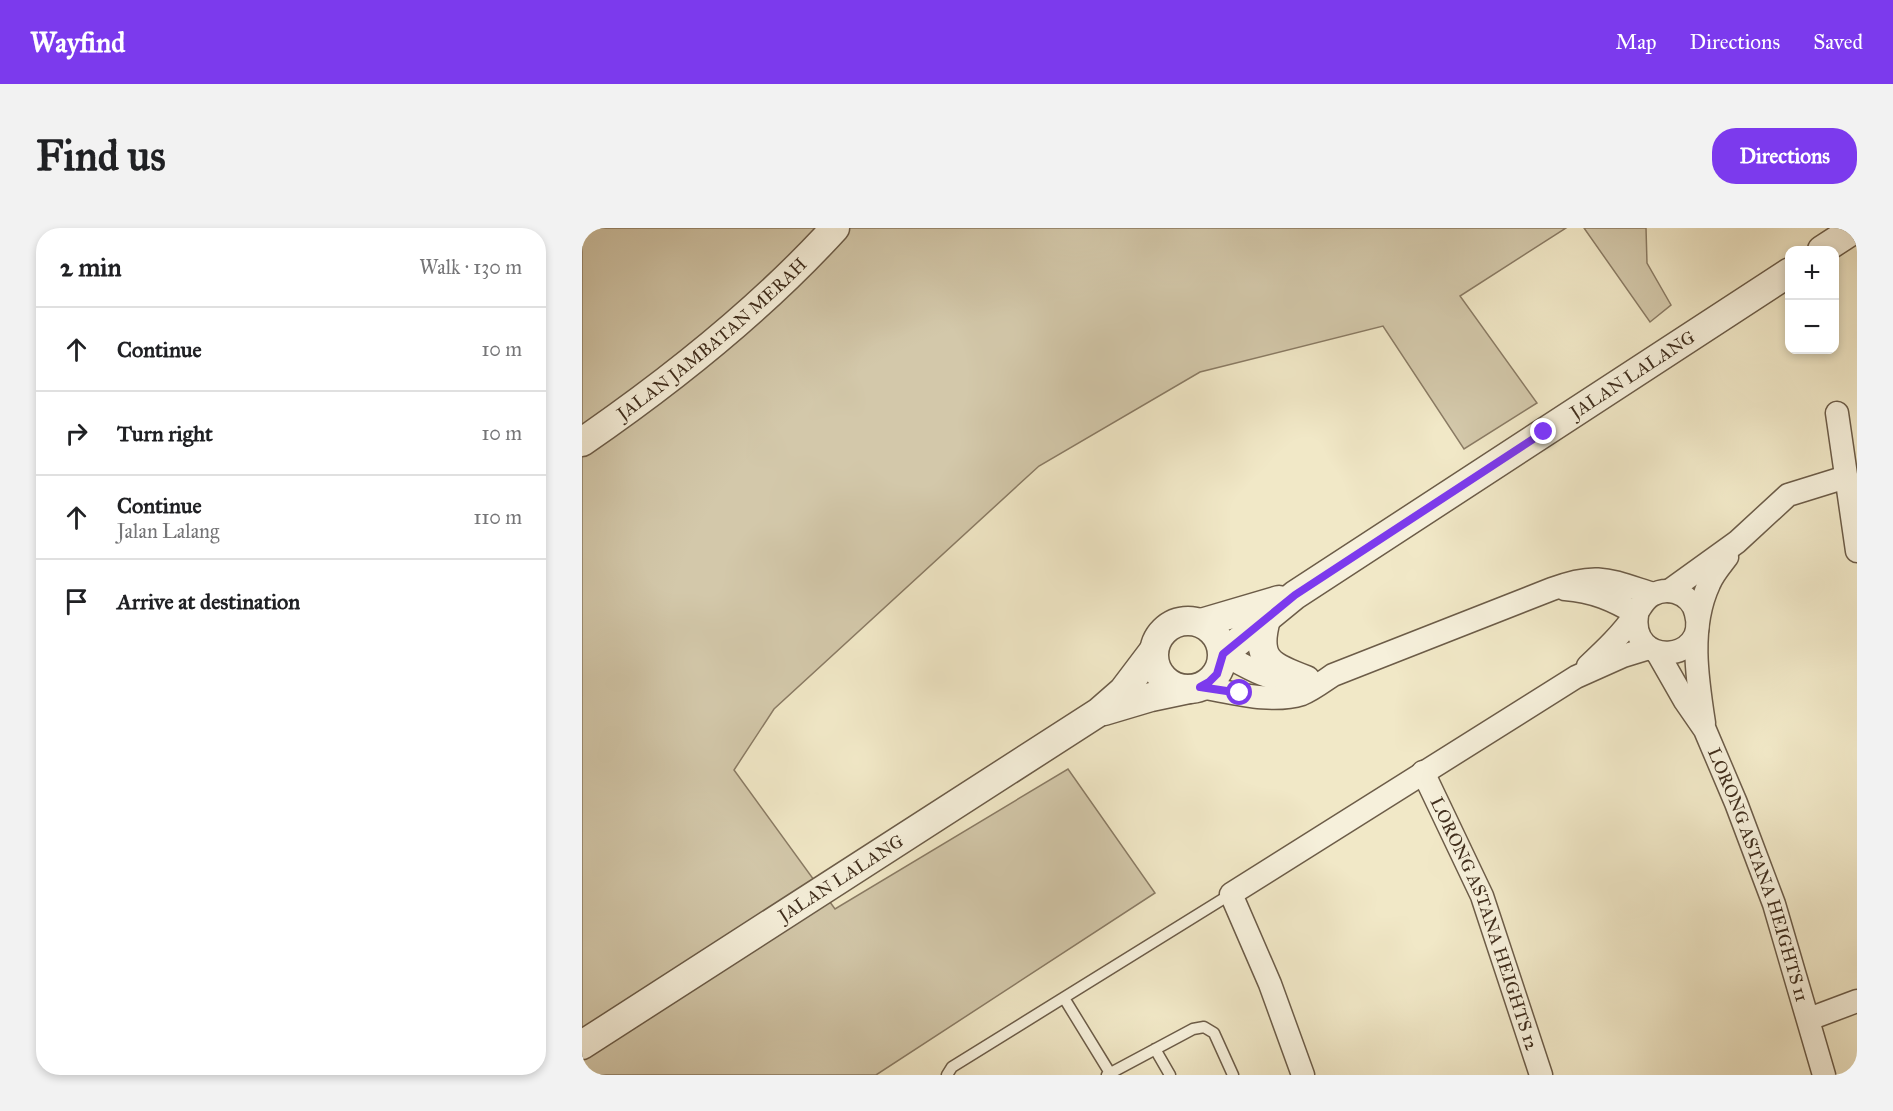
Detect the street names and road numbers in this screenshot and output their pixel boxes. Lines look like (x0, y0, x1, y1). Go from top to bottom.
street label: JALAN JAMBATAN MERAH (611, 253, 811, 427)
street label: JALAN LALANG (1564, 326, 1699, 425)
street label: LORONG ASTANA HEIGHTS 11 (1703, 744, 1813, 1004)
street label: LORONG ASTANA HEIGHTS 12 (1426, 794, 1543, 1053)
street label: JALAN LALANG (773, 830, 908, 929)

